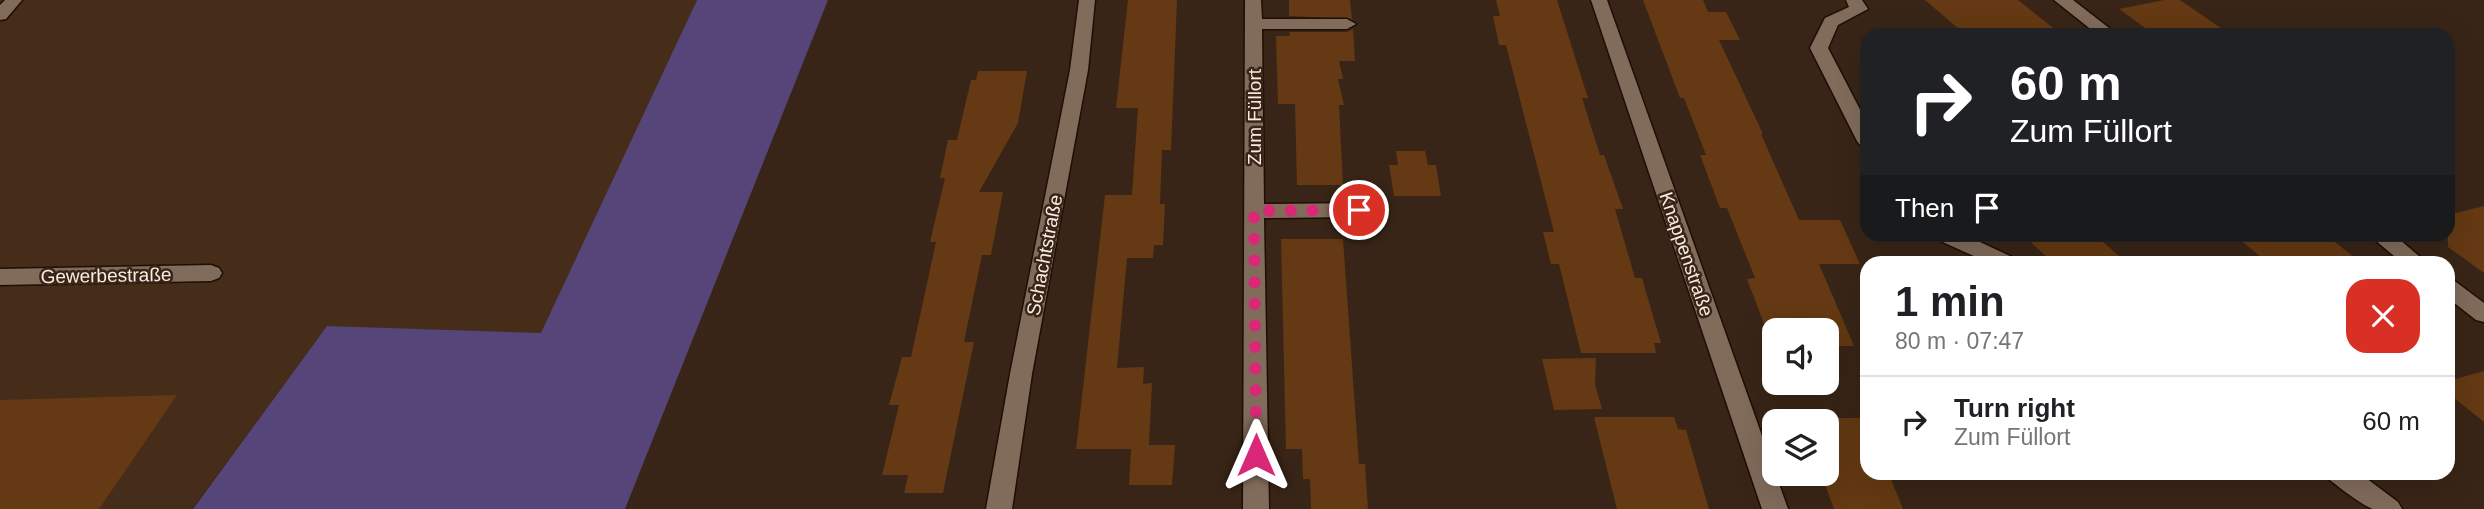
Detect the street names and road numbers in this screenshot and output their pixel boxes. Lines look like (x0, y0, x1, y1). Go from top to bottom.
street label: Zum Füllort (1244, 68, 1265, 165)
street label: Knappenstraße (1655, 189, 1718, 319)
street label: Schachtstraße (1022, 193, 1066, 317)
street label: Gewerbestraße (40, 264, 172, 287)

